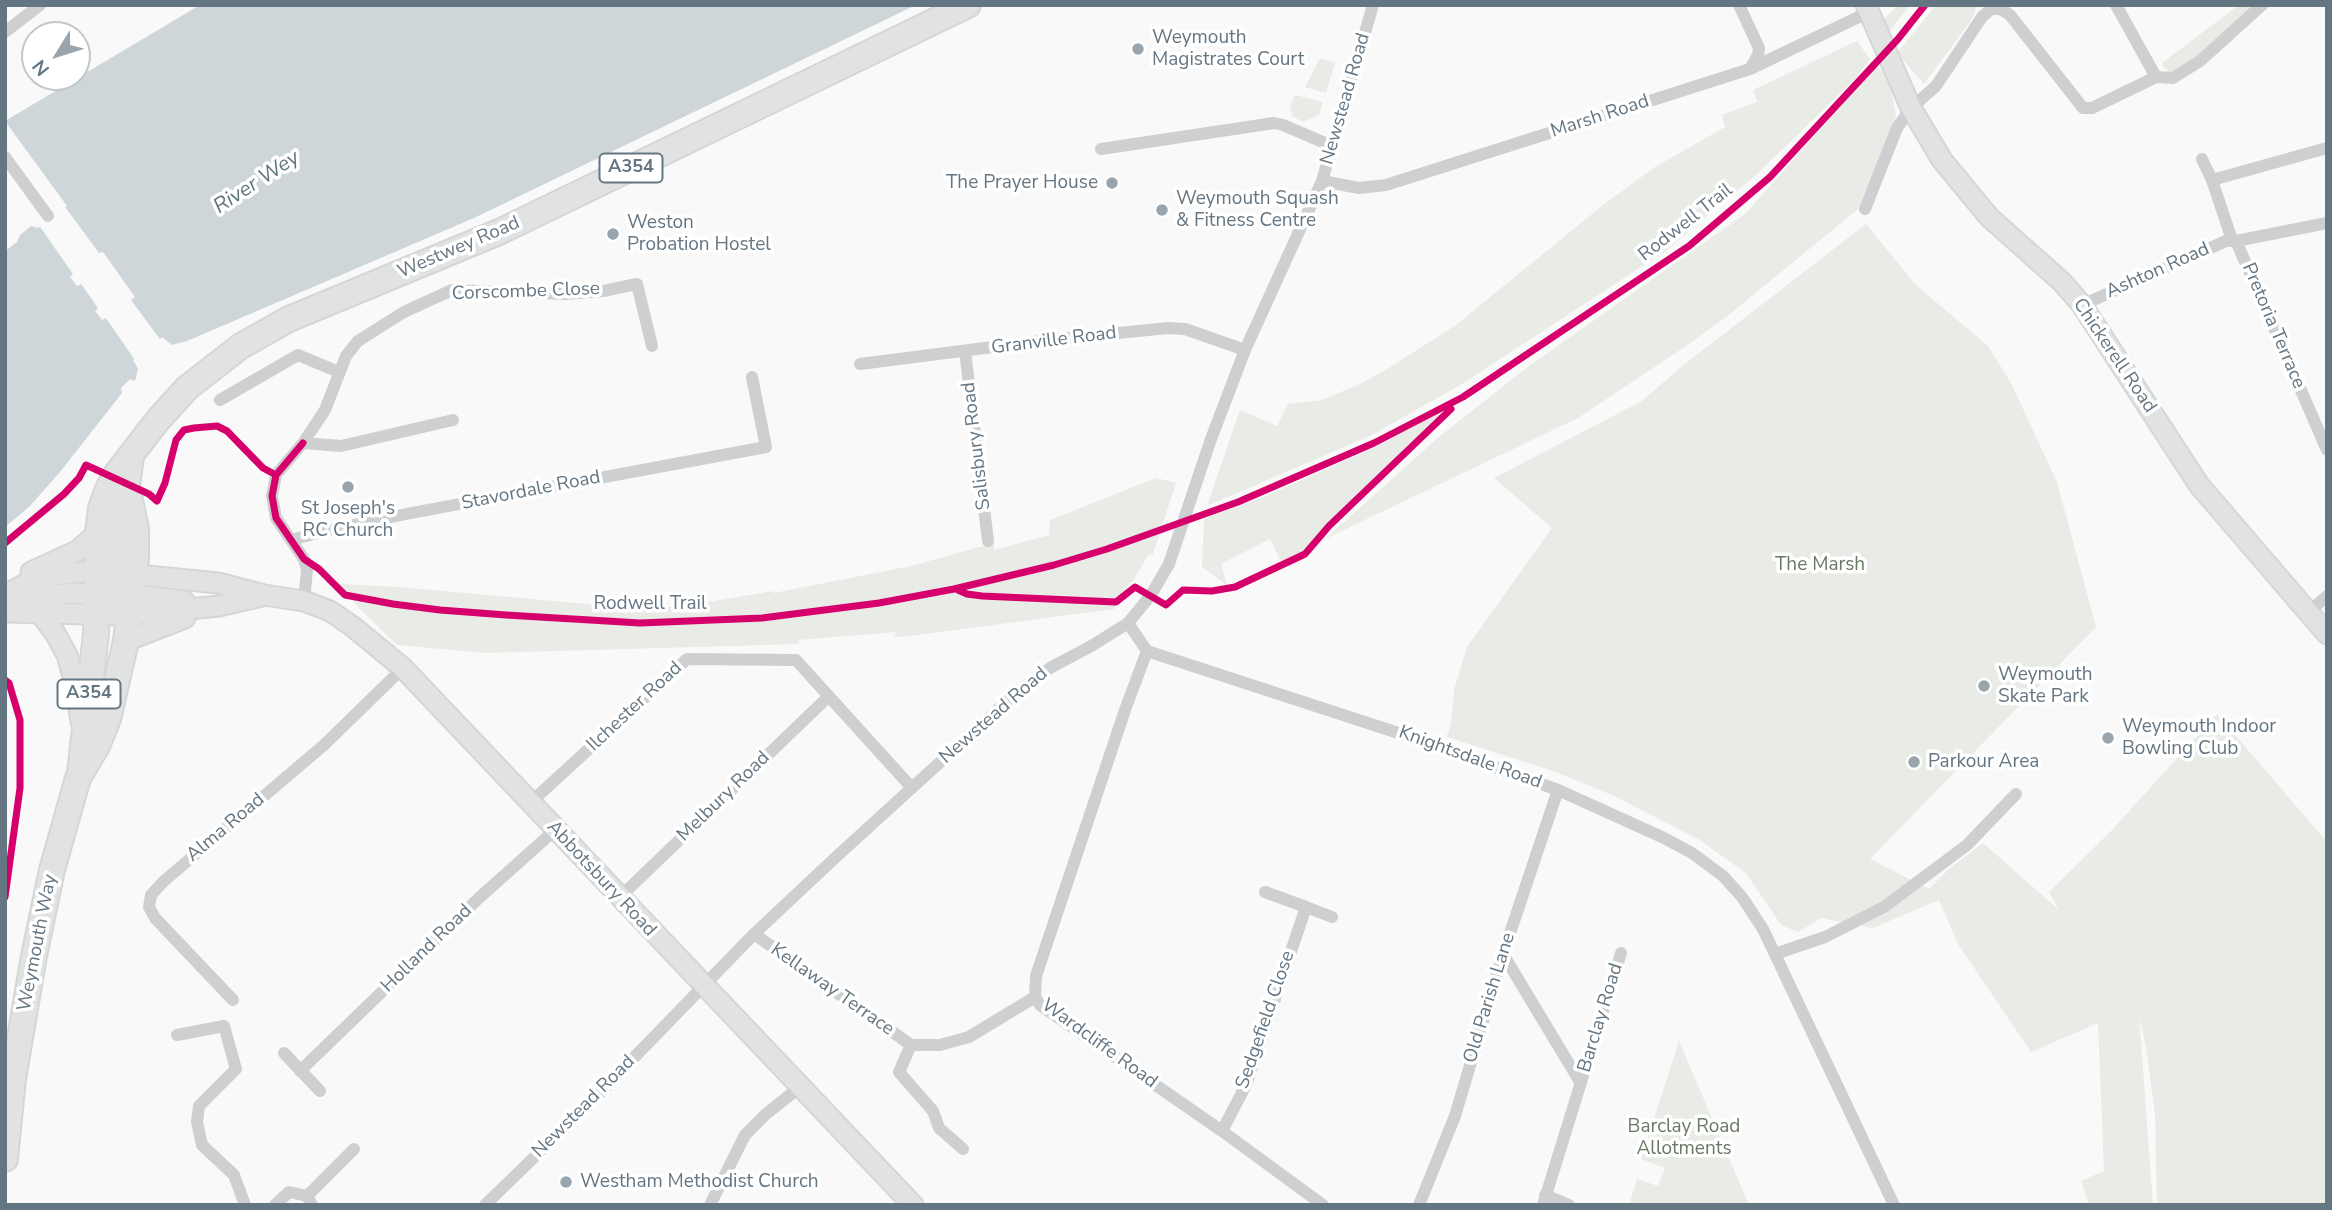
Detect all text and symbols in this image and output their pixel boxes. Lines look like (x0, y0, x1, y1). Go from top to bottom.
north arrow (21, 21, 91, 91)
place label: Weymouth Magistrates Court (1152, 27, 1304, 71)
street label: Newstead Road (1316, 31, 1376, 167)
marker: Weymouth Magistrates Court (1130, 41, 1146, 57)
text: N (26, 54, 56, 81)
street label: Marsh Road (1548, 90, 1652, 144)
water label: River Wey (209, 146, 305, 220)
road number: A354 (600, 154, 662, 182)
place label: The Prayer House (946, 172, 1098, 194)
marker: The Prayer House (1104, 175, 1120, 191)
street label: Rodwell Trail (1634, 179, 1738, 267)
place label: Weymouth Squash & Fitness Centre (1176, 188, 1339, 232)
marker: Weymouth Squash & Fitness Centre (1154, 202, 1170, 218)
street label: Westwey Road (395, 212, 523, 284)
place label: Weston Probation Hostel (627, 212, 771, 256)
marker: Weston Probation Hostel (605, 226, 621, 242)
street label: Ashton Road (2103, 238, 2213, 304)
street label: Pretoria Terrace (2236, 260, 2310, 392)
street label: Corscombe Close (452, 278, 600, 306)
street label: Chickerell Road (2067, 294, 2161, 418)
street label: Granville Road (990, 322, 1118, 360)
street label: Salisbury Road (958, 381, 996, 511)
street label: Stavordale Road (460, 466, 602, 516)
marker: St Joseph's RC Church (340, 479, 356, 495)
place label: St Joseph's RC Church (301, 498, 395, 542)
park label: The Marsh (1775, 554, 1865, 576)
street label: Rodwell Trail (593, 593, 707, 615)
street label: Ilchester Road (583, 657, 687, 757)
street label: Newstead Road (935, 663, 1053, 769)
place label: Weymouth Skate Park (1998, 664, 2092, 708)
marker: Weymouth Skate Park (1976, 678, 1992, 694)
road number: A354 (57, 680, 120, 708)
place label: Weymouth Indoor Bowling Club (2122, 716, 2276, 760)
street label: Knightsdale Road (1395, 722, 1545, 794)
marker: Weymouth Indoor Bowling Club (2100, 730, 2116, 746)
street label: Melbury Road (673, 747, 775, 847)
place label: Parkour Area (1928, 751, 2039, 773)
marker: Parkour Area (1906, 754, 1922, 770)
street label: Alma Road (182, 789, 270, 867)
street label: Abbotsbury Road (541, 816, 661, 942)
street label: Weymouth Way (14, 873, 62, 1013)
street label: Holland Road (377, 900, 477, 998)
street label: Old Parish Lane (1459, 930, 1521, 1066)
street label: Kellaway Terrace (766, 939, 898, 1041)
street label: Sedgefield Close (1232, 948, 1300, 1092)
street label: Barclay Road (1574, 961, 1628, 1075)
street label: Wardcliffe Road (1037, 994, 1161, 1094)
street label: Newstead Road (528, 1051, 640, 1163)
park label: Barclay Road Allotments (1628, 1116, 1740, 1160)
place label: Westham Methodist Church (580, 1171, 819, 1193)
marker: Westham Methodist Church (558, 1174, 574, 1190)

